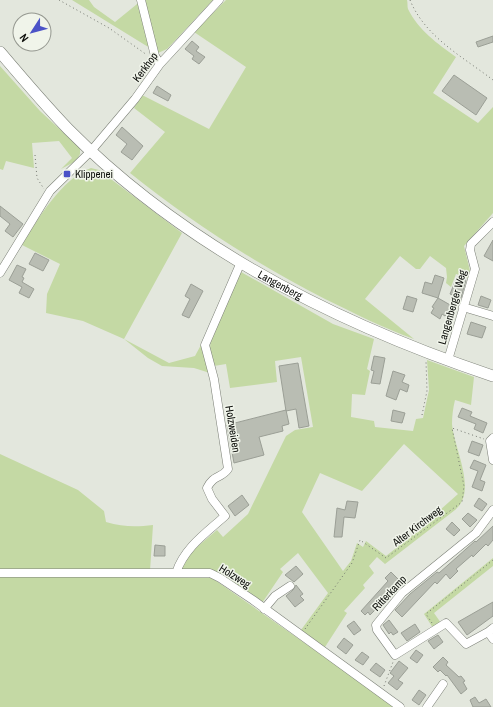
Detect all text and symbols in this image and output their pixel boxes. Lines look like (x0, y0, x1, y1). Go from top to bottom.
north arrow (12, 12, 52, 52)
text: N (16, 31, 31, 45)
street label: Kerkhop (129, 49, 161, 85)
place label: Klippenei (75, 167, 113, 181)
marker: Klippenei (62, 169, 72, 179)
street label: Langenberg (256, 267, 305, 302)
street label: Langenberger Weg (435, 268, 469, 346)
street label: Holzweiden (222, 405, 244, 453)
street label: Alter Kirchweg (389, 503, 445, 550)
street label: Holzweg (217, 561, 253, 591)
street label: Ritterkamp (369, 572, 409, 614)

